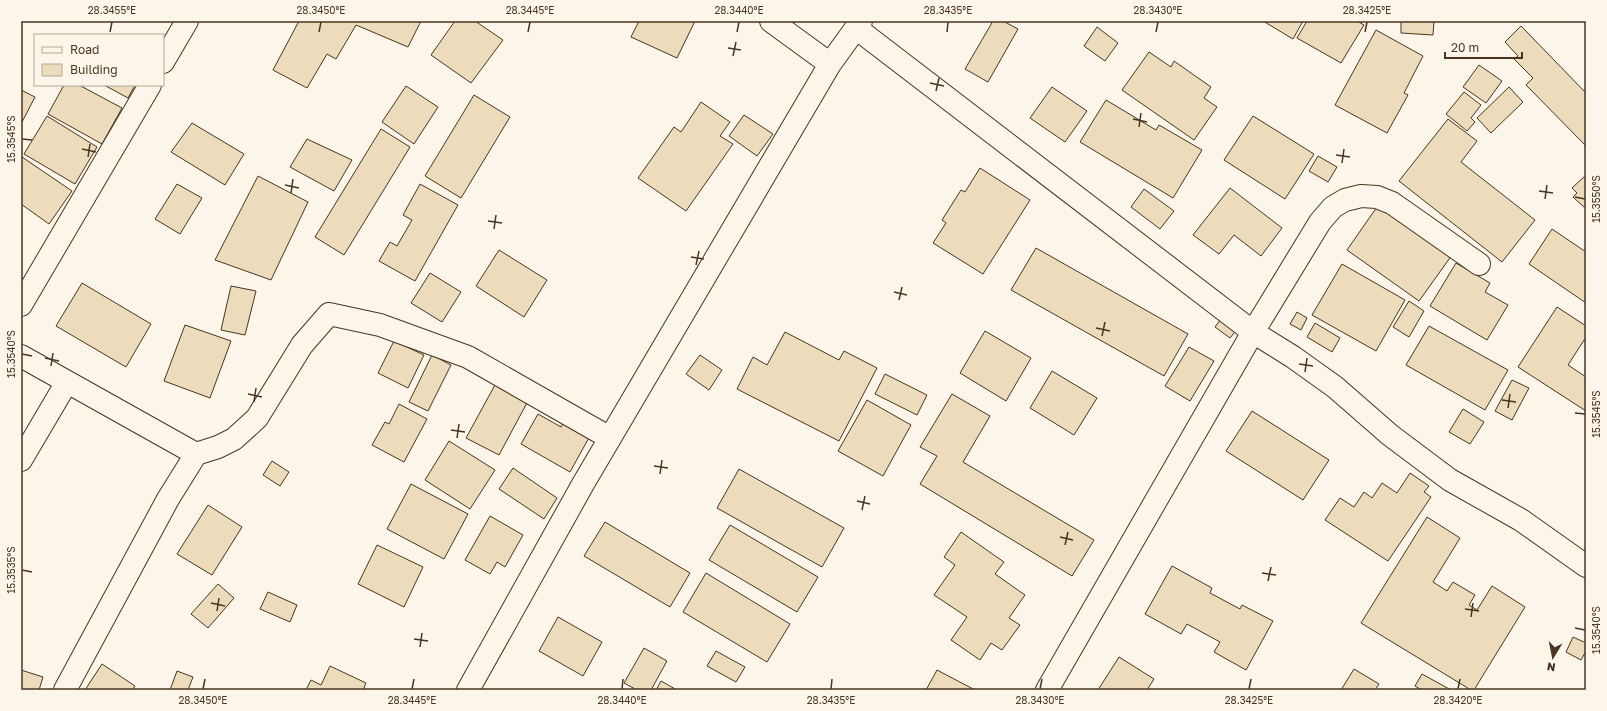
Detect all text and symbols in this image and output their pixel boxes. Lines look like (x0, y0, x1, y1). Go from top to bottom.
text: 28.3455°E (88, 4, 136, 16)
text: 28.3450°E (297, 4, 345, 16)
text: 28.3445°E (506, 4, 554, 16)
text: 28.3440°E (714, 4, 764, 16)
text: 28.3435°E (924, 4, 972, 16)
text: 28.3430°E (1134, 4, 1182, 16)
text: 28.3425°E (1343, 4, 1391, 16)
legend (34, 34, 164, 86)
scale bar (1445, 34, 1522, 60)
text: 20 m (1451, 40, 1479, 55)
text: Road (70, 42, 99, 57)
text: Building (70, 62, 118, 77)
text: 15.3545°S (5, 115, 17, 163)
text: 15.3550°S (1590, 175, 1602, 223)
text: 15.3540°S (5, 330, 17, 378)
text: 15.3545°S (1590, 390, 1602, 438)
text: 15.3535°S (5, 546, 17, 594)
text: 15.3540°S (1590, 606, 1602, 654)
north arrow (1533, 637, 1573, 677)
text: N (1546, 660, 1556, 674)
text: 28.3450°E (179, 694, 227, 706)
text: 28.3445°E (388, 694, 436, 706)
text: 28.3440°E (597, 694, 647, 706)
text: 28.3435°E (807, 694, 855, 706)
text: 28.3430°E (1016, 694, 1064, 706)
text: 28.3425°E (1225, 694, 1273, 706)
text: 28.3420°E (1434, 694, 1482, 706)

